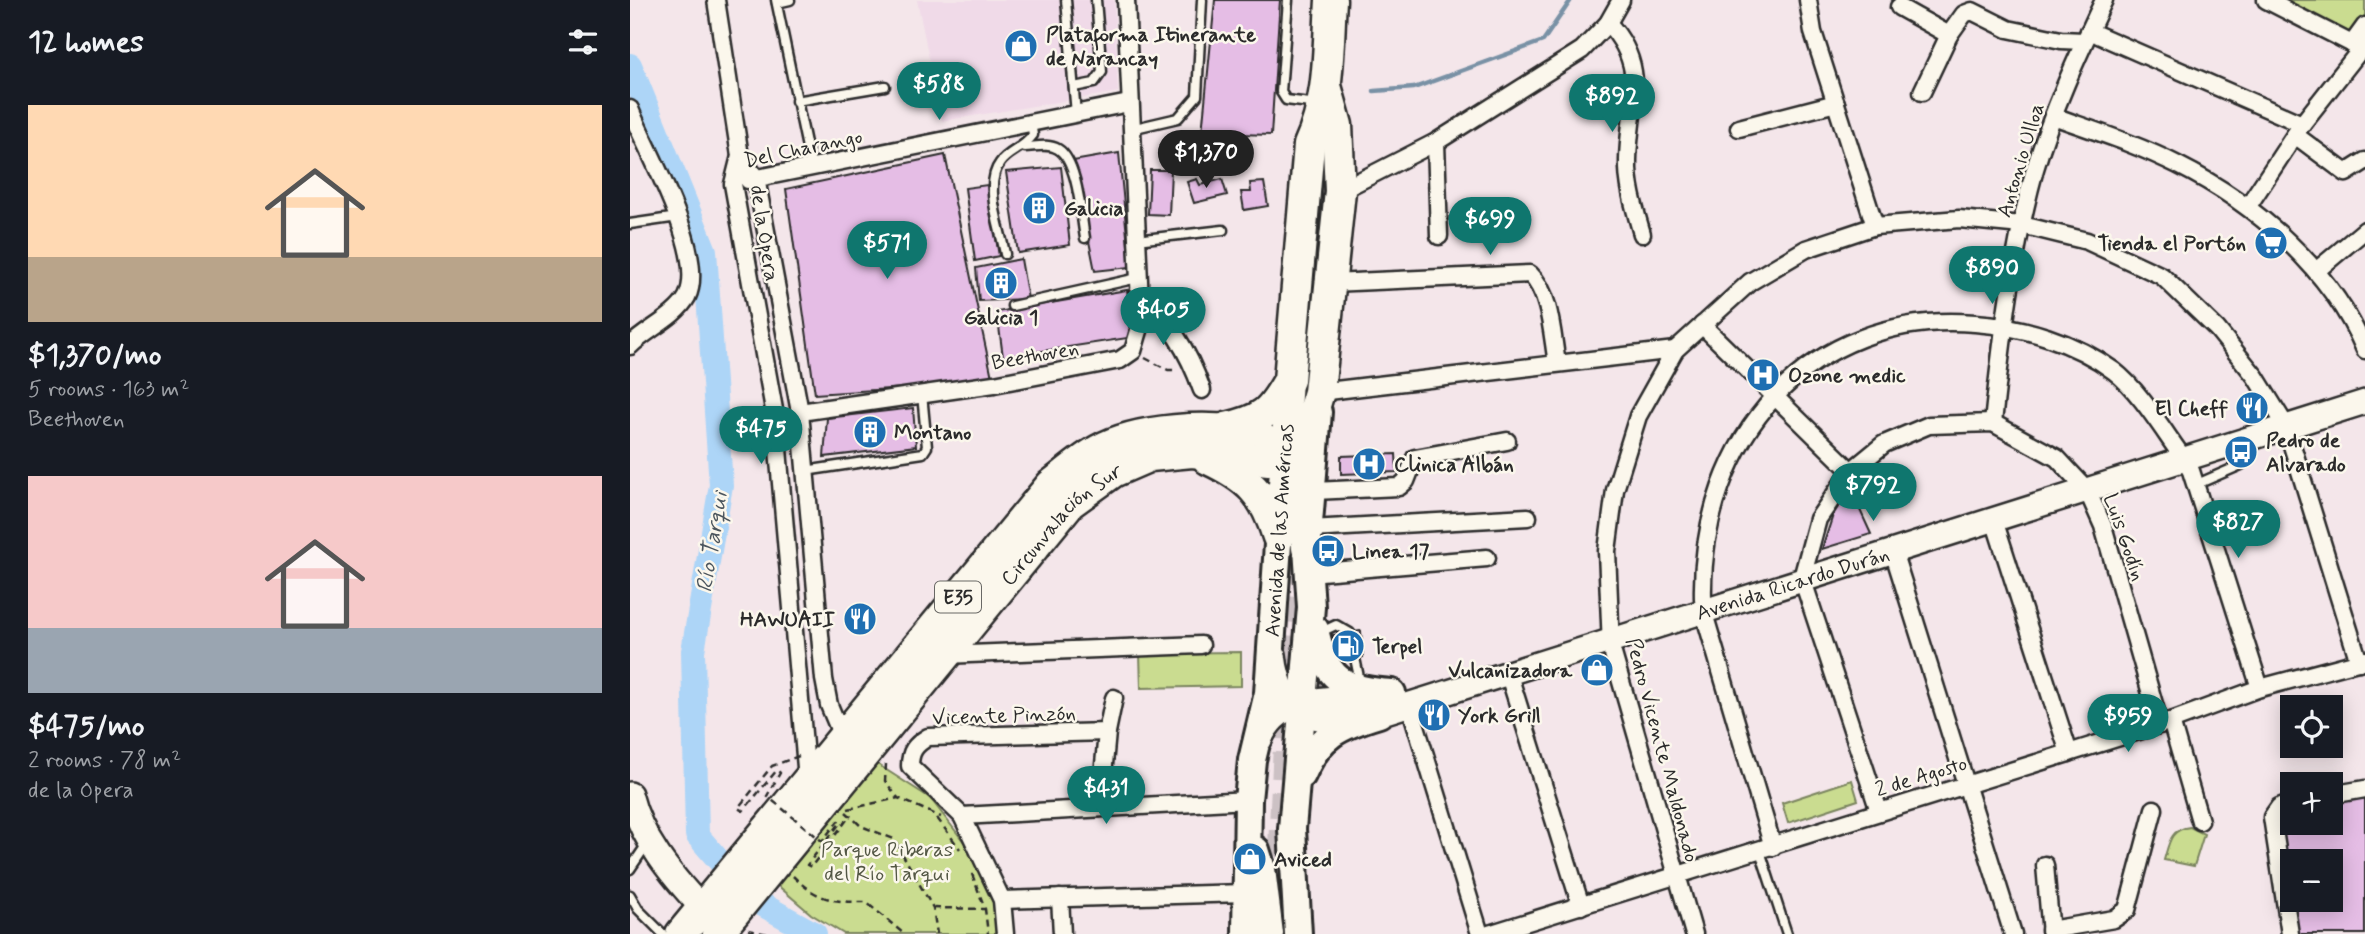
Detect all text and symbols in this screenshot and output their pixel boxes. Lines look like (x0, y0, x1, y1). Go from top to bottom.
place label: Plataforma Itinerante de Narancay (1046, 21, 1256, 73)
text: 12 homes (28, 23, 144, 62)
icon: filters (564, 23, 602, 61)
shop icon: Plataforma Itinerante de Narancay (1002, 27, 1040, 65)
pin: $588 (898, 62, 980, 122)
text: $588 (913, 70, 965, 100)
pin: $892 (1571, 74, 1653, 134)
text: $892 (1585, 82, 1639, 112)
street label: Antonio Ulloa (1990, 100, 2052, 221)
street label: Del Charango (741, 123, 865, 175)
pin: $1,370 (1149, 130, 1263, 190)
text: $1,370 (1174, 138, 1238, 168)
icon: home (252, 150, 378, 276)
street label: de la Opera (743, 183, 785, 283)
building icon: Galicia (1020, 189, 1058, 227)
place label: Galicia (1064, 195, 1124, 223)
pin: $699 (1449, 198, 1531, 257)
text: $699 (1464, 205, 1516, 235)
pin: $571 (846, 222, 928, 281)
supermarket icon: Tienda el Portón (2252, 224, 2290, 262)
text: $571 (863, 229, 911, 259)
place label: Tienda el Portón (2098, 230, 2246, 258)
pin: $890 (1951, 246, 2033, 306)
text: $890 (1965, 254, 2019, 284)
building icon: Galicia 1 (982, 264, 1020, 302)
pin: $405 (1122, 288, 1204, 347)
text: $405 (1137, 295, 1189, 325)
place label: Galicia 1 (964, 304, 1038, 332)
street label: Beethoven (989, 335, 1081, 377)
text: $1,370/mo (28, 336, 162, 375)
hospital icon: Ozone medic (1744, 356, 1782, 394)
place label: Ozone medic (1788, 362, 1906, 390)
text: 5 rooms · 163 m² (28, 375, 190, 405)
restaurant icon: El Cheff (2233, 389, 2271, 427)
place label: El Cheff (2155, 395, 2229, 423)
text: Beethoven (28, 405, 125, 435)
pin: $475 (720, 406, 802, 466)
building icon: Montano (851, 413, 889, 451)
text: $475 (735, 414, 787, 444)
place label: Montano (894, 419, 971, 447)
street label: Avenida de las Américas (1259, 423, 1301, 638)
place label: Pedro de Alvarado (2266, 427, 2346, 479)
bus stop icon: Pedro de Alvarado (2222, 433, 2260, 471)
hospital icon: Clinica Albán (1350, 445, 1388, 483)
place label: Clinica Albán (1394, 451, 1514, 479)
street label: Circunvalación Sur (995, 457, 1126, 592)
pin: $792 (1832, 463, 1914, 523)
text: $792 (1846, 471, 1900, 501)
water label: Río Tarqui (690, 488, 736, 595)
street label: Luis Godín (2096, 490, 2152, 585)
pin: $827 (2197, 500, 2279, 560)
text: $827 (2212, 508, 2264, 538)
icon: home (252, 521, 378, 647)
bus stop icon: Linea 17 (1309, 532, 1347, 570)
place label: Linea 17 (1352, 538, 1430, 566)
street label: Avenida Ricardo Durán (1693, 540, 1893, 628)
road number: E35 (935, 582, 981, 612)
restaurant icon: HAWUAII (841, 600, 879, 638)
place label: HAWUAII (740, 606, 836, 634)
fuel station icon: Terpel (1329, 627, 1367, 665)
place label: Terpel (1372, 633, 1422, 661)
street label: Pedro Vicente Maldonado (1619, 635, 1705, 866)
shop icon: Vulcanizadora (1578, 651, 1616, 689)
place label: Vulcanizadora (1448, 657, 1573, 685)
pin: $959 (2087, 694, 2169, 754)
map controls (2280, 695, 2343, 912)
button: locate (2280, 695, 2343, 758)
restaurant icon: York Grill (1415, 696, 1453, 734)
street label: Vicente Pinzón (932, 699, 1076, 733)
place label: York Grill (1458, 702, 1541, 730)
text: $959 (2103, 702, 2153, 732)
text: $475/mo (28, 707, 145, 746)
text: 2 rooms · 78 m² (28, 746, 181, 776)
street label: 2 de Agosto (1872, 750, 1971, 804)
pin: $431 (1065, 766, 1147, 826)
button: + (2280, 772, 2343, 835)
text: $431 (1083, 774, 1129, 804)
text: de la Opera (28, 776, 134, 806)
park label: Parque Riberas del Río Tarqui (821, 836, 953, 888)
shop icon: Aviced (1231, 840, 1269, 878)
place label: Aviced (1274, 846, 1332, 874)
button: − (2280, 849, 2343, 912)

